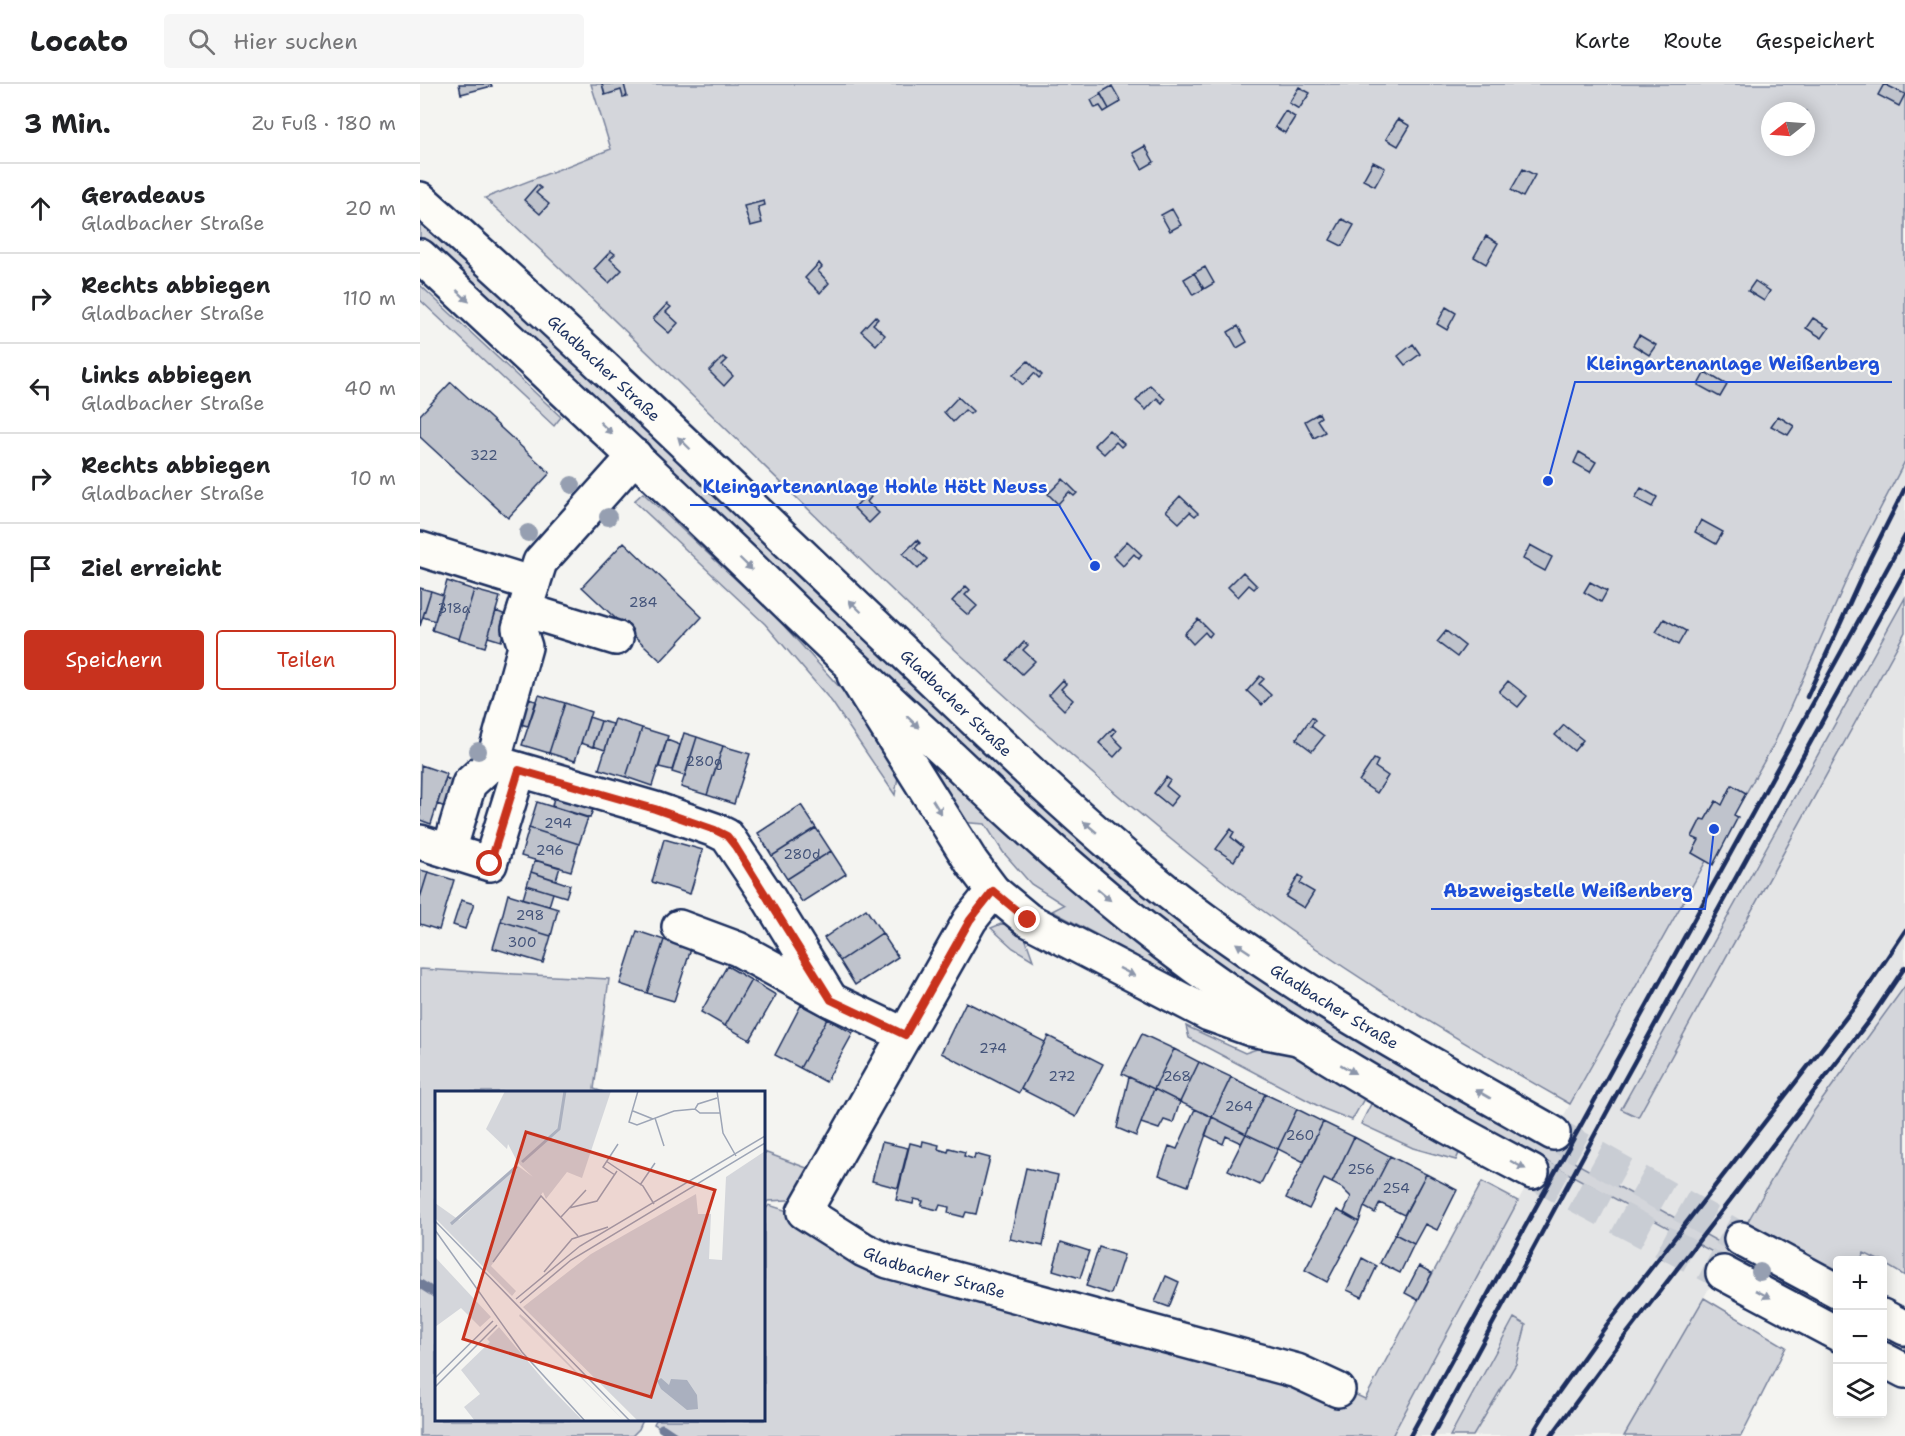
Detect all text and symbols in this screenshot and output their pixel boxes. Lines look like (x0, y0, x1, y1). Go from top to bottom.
search box (164, 14, 584, 68)
text: Locato (30, 22, 128, 60)
icon: search (185, 25, 218, 58)
text: Hier suchen (233, 27, 358, 56)
text: Karte (1575, 27, 1630, 55)
text: Route (1663, 27, 1722, 55)
text: Gespeichert (1755, 27, 1875, 55)
north arrow (1761, 102, 1815, 156)
text: 3 Min. (24, 106, 111, 141)
text: Zu Fuß · 180 m (252, 110, 396, 136)
text: Geradeaus (81, 181, 205, 210)
icon: ahead (24, 192, 57, 225)
text: 20 m (345, 195, 396, 221)
text: Gladbacher Straße (81, 210, 265, 236)
text: Rechts abbiegen (81, 271, 270, 300)
icon: right (24, 282, 57, 315)
text: 110 m (342, 285, 396, 311)
one-way arrow (455, 289, 470, 302)
text: Gladbacher Straße (81, 300, 265, 326)
street label: Gladbacher Straße (543, 310, 665, 426)
callout: Kleingartenanlage Weißenberg (1575, 346, 1892, 382)
text: Kleingartenanlage Weißenberg (1586, 352, 1880, 376)
text: Links abbiegen (81, 361, 252, 390)
icon: left (24, 372, 57, 405)
text: 40 m (344, 375, 396, 401)
text: Gladbacher Straße (81, 390, 265, 416)
one-way arrow (599, 421, 613, 435)
one-way arrow (676, 436, 691, 450)
house number: 322 (470, 446, 498, 464)
text: Rechts abbiegen (81, 451, 270, 480)
icon: right (24, 462, 57, 495)
text: 10 m (350, 465, 396, 491)
callout: Kleingartenanlage Hohle Hött Neuss (690, 469, 1059, 505)
text: Kleingartenanlage Hohle Hött Neuss (703, 475, 1047, 499)
text: Gladbacher Straße (81, 480, 265, 506)
icon: arrive (24, 552, 57, 585)
text: Ziel erreicht (81, 554, 222, 583)
one-way arrow (739, 556, 753, 570)
house number: 284 (629, 593, 657, 611)
house number: 318a (438, 599, 471, 617)
one-way arrow (849, 600, 863, 614)
button: Speichern (24, 630, 204, 690)
button: Teilen (216, 630, 396, 690)
street label: Gladbacher Straße (896, 644, 1017, 761)
one-way arrow (905, 715, 920, 728)
house number: 280g (685, 752, 723, 770)
one-way arrow (932, 799, 943, 816)
house number: 294 (544, 814, 572, 832)
one-way arrow (1082, 820, 1098, 833)
house number: 296 (536, 841, 564, 859)
house number: 280d (783, 845, 821, 863)
route start (476, 850, 502, 876)
callout: Abzweigstelle Weißenberg (1431, 873, 1705, 909)
text: Abzweigstelle Weißenberg (1443, 879, 1693, 903)
one-way arrow (1096, 889, 1112, 902)
house number: 298 (516, 906, 544, 924)
route end (1014, 906, 1040, 932)
house number: 300 (507, 933, 537, 951)
one-way arrow (1235, 943, 1251, 954)
street label: Gladbacher Straße (1267, 958, 1403, 1053)
one-way arrow (1119, 967, 1136, 977)
house number: 274 (979, 1039, 1007, 1057)
one-way arrow (1340, 1063, 1356, 1074)
house number: 272 (1048, 1067, 1076, 1085)
house number: 268 (1163, 1067, 1191, 1085)
one-way arrow (1475, 1089, 1492, 1099)
inset map (435, 1091, 765, 1421)
house number: 264 (1225, 1097, 1253, 1115)
house number: 260 (1286, 1126, 1314, 1144)
house number: 256 (1347, 1160, 1375, 1178)
one-way arrow (1510, 1160, 1527, 1170)
house number: 254 (1382, 1179, 1410, 1197)
street label: Gladbacher Straße (860, 1241, 1008, 1303)
map controls (1833, 1256, 1887, 1418)
button: + (1833, 1256, 1887, 1310)
one-way arrow (1754, 1289, 1771, 1298)
button: − (1833, 1310, 1887, 1364)
button: layers (1833, 1364, 1887, 1418)

